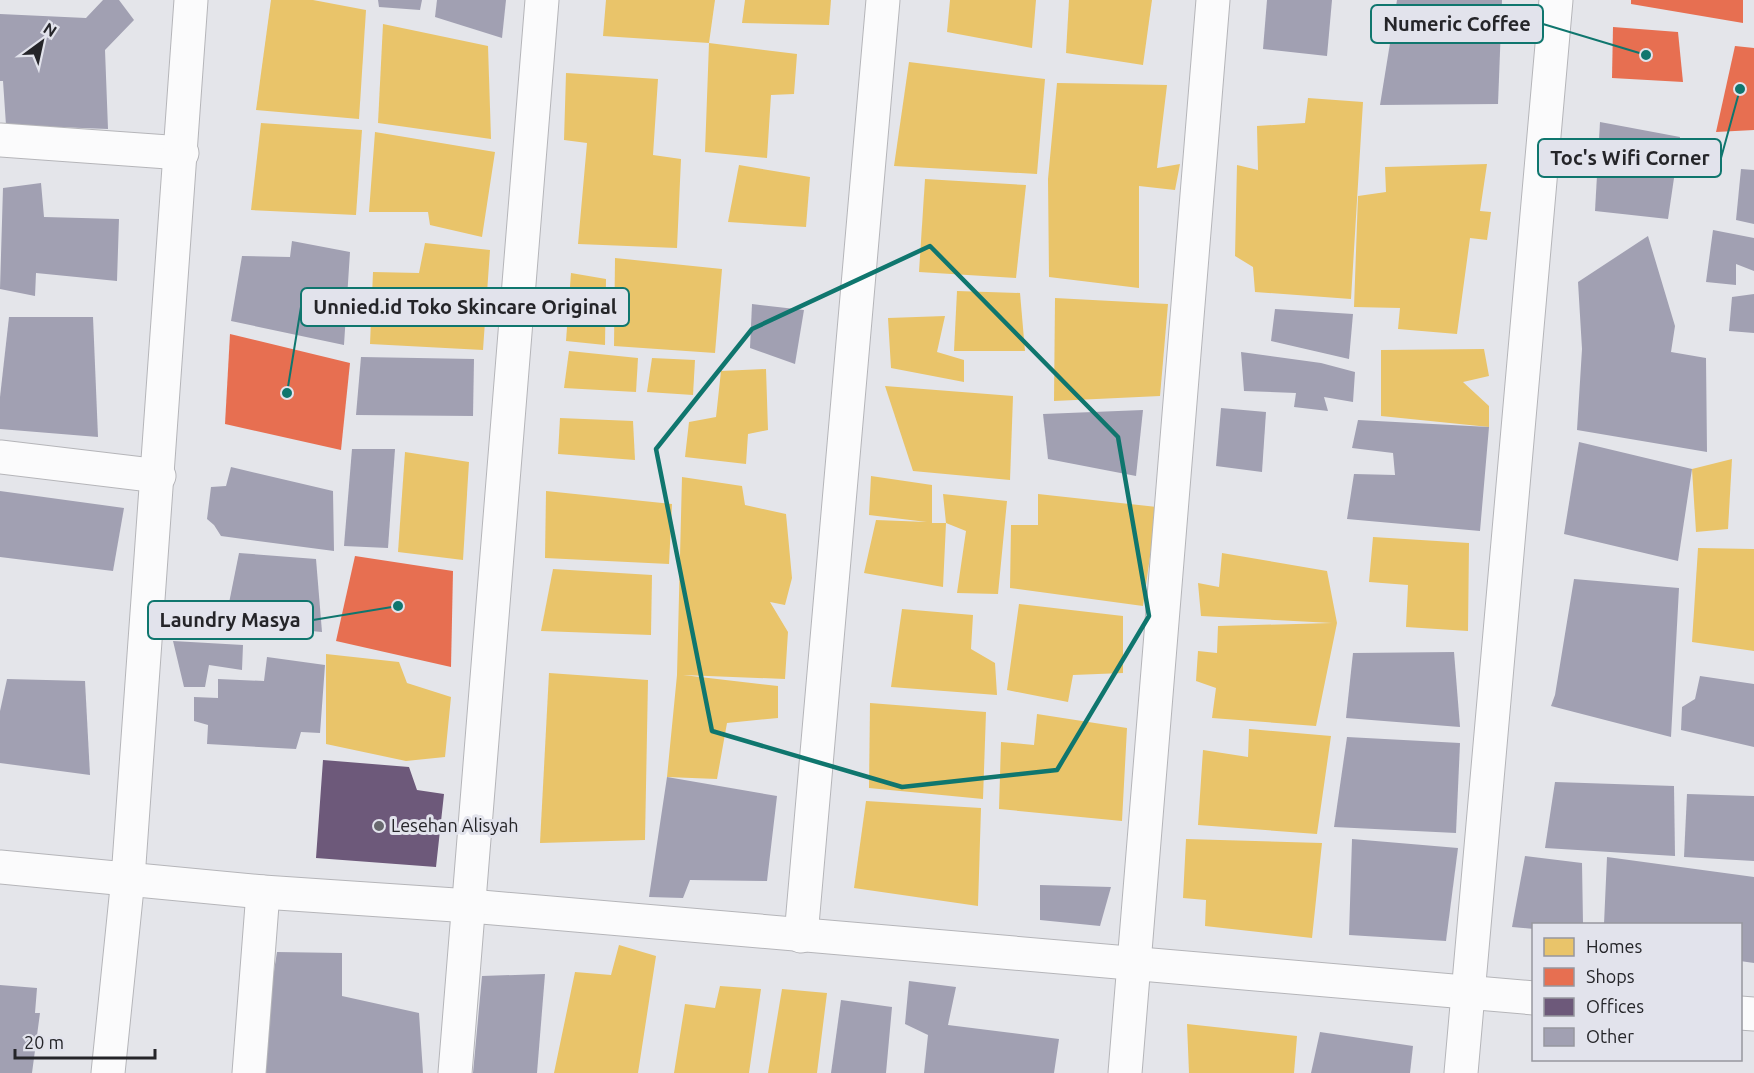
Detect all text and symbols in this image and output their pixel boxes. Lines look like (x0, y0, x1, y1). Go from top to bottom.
callout: Numeric Coffee (1371, 5, 1543, 43)
north arrow (12, 12, 72, 72)
text: Numeric Coffee (1383, 12, 1531, 35)
text: N (40, 19, 60, 40)
callout: Toc's Wifi Corner (1538, 139, 1721, 177)
text: Toc's Wifi Corner (1550, 146, 1711, 169)
callout: Unnied.id Toko Skincare Original (301, 288, 629, 326)
text: Unnied.id Toko Skincare Original (313, 295, 617, 318)
callout: Laundry Masya (148, 601, 313, 639)
text: Laundry Masya (159, 608, 301, 631)
place label: Lesehan Alisyah (391, 815, 519, 835)
marker: Lesehan Alisyah (372, 819, 386, 833)
legend (1532, 923, 1742, 1061)
text: Homes (1586, 936, 1643, 956)
text: Shops (1586, 966, 1635, 986)
text: Offices (1586, 996, 1644, 1016)
scale bar (15, 1022, 154, 1060)
text: Other (1586, 1026, 1634, 1046)
text: 20 m (24, 1032, 64, 1052)

